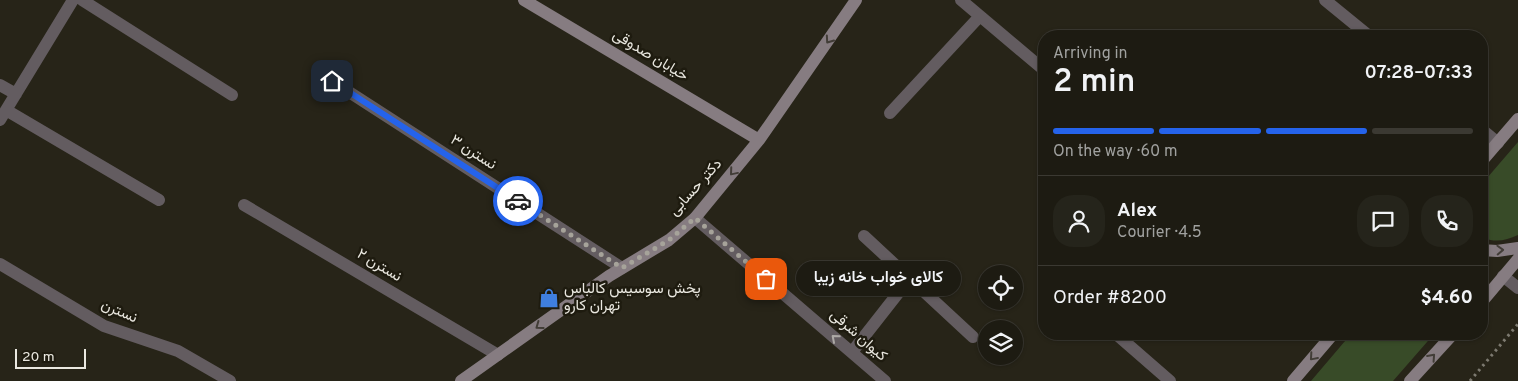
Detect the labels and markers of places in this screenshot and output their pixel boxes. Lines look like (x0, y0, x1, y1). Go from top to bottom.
pin (311, 60, 353, 102)
pin (745, 258, 787, 300)
callout: کالای خواب خانه زیبا (796, 262, 961, 296)
place label: پخش سوسیس کالباس تهران کارو (564, 280, 701, 316)
shop icon: پخش سوسیس کالباس تهران کارو (538, 287, 560, 309)

